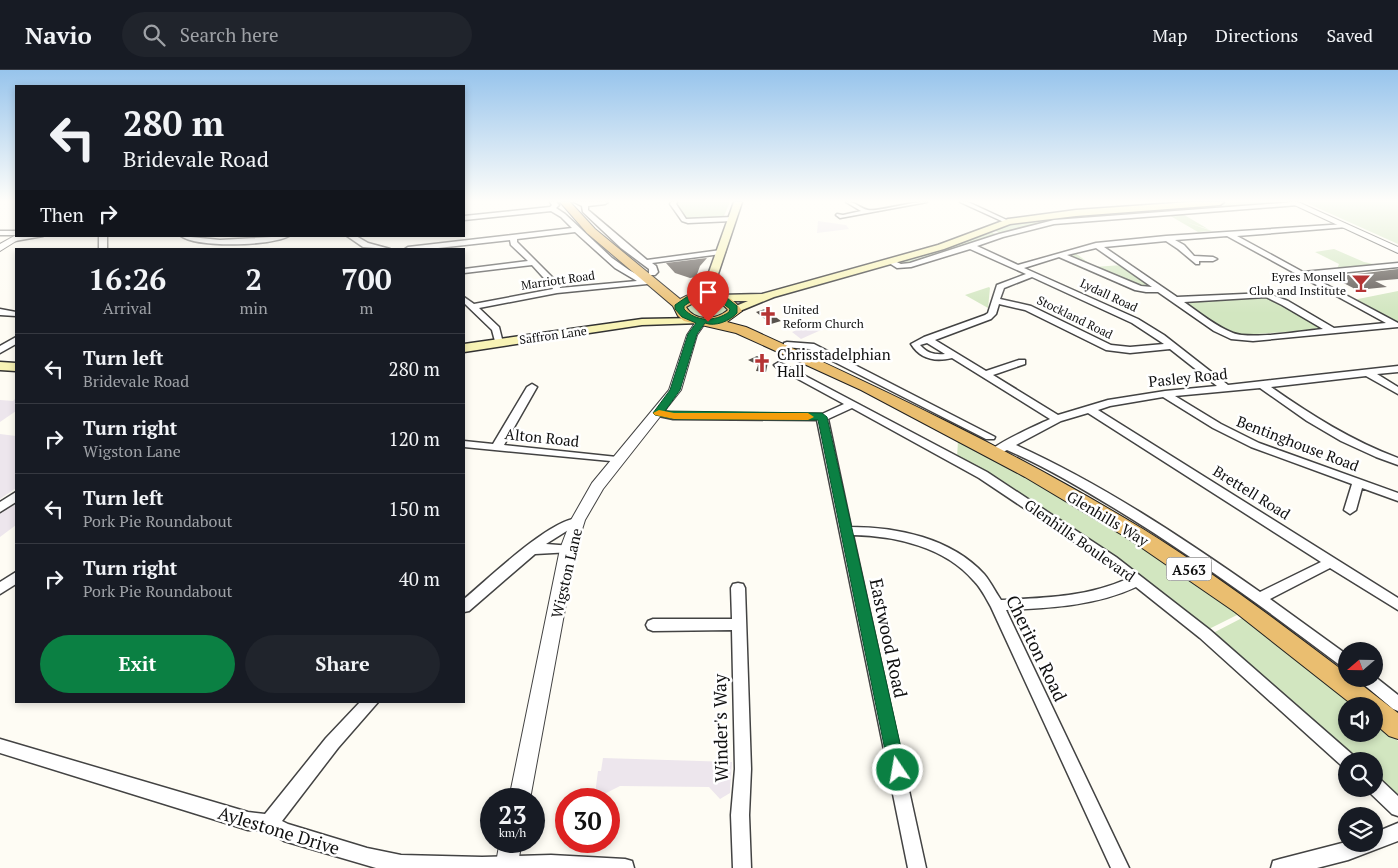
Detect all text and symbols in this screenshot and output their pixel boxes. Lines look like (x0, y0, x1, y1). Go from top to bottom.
search box (122, 12, 472, 57)
text: Navio (25, 19, 92, 51)
icon: search (140, 21, 168, 49)
text: Search here (180, 22, 279, 47)
text: Map (1152, 23, 1187, 47)
text: Directions (1215, 23, 1298, 47)
text: Saved (1326, 23, 1373, 47)
text: 280 m (123, 100, 224, 146)
icon: left (40, 105, 105, 170)
text: Bridevale Road (123, 144, 269, 173)
icon: right (94, 200, 122, 228)
text: Then (40, 202, 84, 227)
text: 16:26 (88, 259, 166, 299)
text: 2 (245, 259, 262, 299)
text: 700 (341, 259, 392, 299)
street label: Marriott Road (520, 267, 596, 293)
place label: Eyres Monsell Club and Institute (1249, 269, 1346, 298)
pin (687, 271, 729, 322)
bar icon: Eyres Monsell Club and Institute (1350, 272, 1372, 294)
street label: Lydall Road (1078, 275, 1140, 315)
icon: arrive (694, 278, 722, 306)
street label: Stockland Road (1035, 292, 1116, 342)
text: Arrival (103, 297, 152, 319)
text: min (240, 297, 268, 319)
text: m (359, 297, 373, 319)
place label: United Reform Church (783, 302, 864, 331)
church icon: United Reform Church (757, 305, 779, 327)
street label: Saffron Lane (518, 323, 588, 347)
place label: Chrisstadelphian Hall (777, 344, 891, 381)
text: Turn left (83, 345, 164, 370)
church icon: Chrisstadelphian Hall (751, 352, 773, 374)
icon: left (40, 355, 68, 383)
text: 280 m (389, 356, 440, 381)
street label: Pasley Road (1147, 363, 1229, 391)
text: Bridevale Road (83, 370, 189, 392)
street label: Bentinghouse Road (1234, 410, 1362, 476)
text: Turn right (83, 415, 177, 440)
street label: Alton Road (504, 423, 580, 451)
icon: right (40, 425, 68, 453)
text: 120 m (389, 426, 440, 451)
text: Wigston Lane (83, 440, 181, 462)
street label: Brettell Road (1210, 460, 1294, 524)
text: Turn left (83, 485, 164, 510)
street label: Glenhills Way (1063, 486, 1153, 550)
street label: Glenhills Boulevard (1021, 494, 1139, 586)
icon: left (40, 495, 68, 523)
text: 150 m (389, 496, 440, 521)
text: Pork Pie Roundabout (83, 510, 233, 532)
street label: Wigston Lane (546, 526, 586, 620)
text: Turn right (83, 555, 177, 580)
road number: A563 (1166, 558, 1212, 580)
icon: right (40, 565, 68, 593)
text: 40 m (399, 566, 440, 591)
street label: Eastwood Road (865, 576, 913, 700)
text: Pork Pie Roundabout (83, 580, 233, 602)
street label: Cheriton Road (1001, 591, 1073, 705)
button: Exit (40, 635, 235, 693)
button: Share (245, 635, 440, 693)
north arrow (1338, 642, 1382, 688)
map controls (1338, 642, 1383, 852)
street label: Winder's Way (707, 673, 733, 782)
button: sound (1338, 697, 1383, 742)
position arrow (871, 743, 923, 795)
button: search (1338, 752, 1383, 797)
speed limit sign: 30 (555, 788, 620, 853)
text: 23 (498, 798, 527, 831)
street label: Aylestone Drive (215, 800, 343, 860)
button: layers (1338, 807, 1383, 852)
text: km/h (499, 825, 526, 840)

